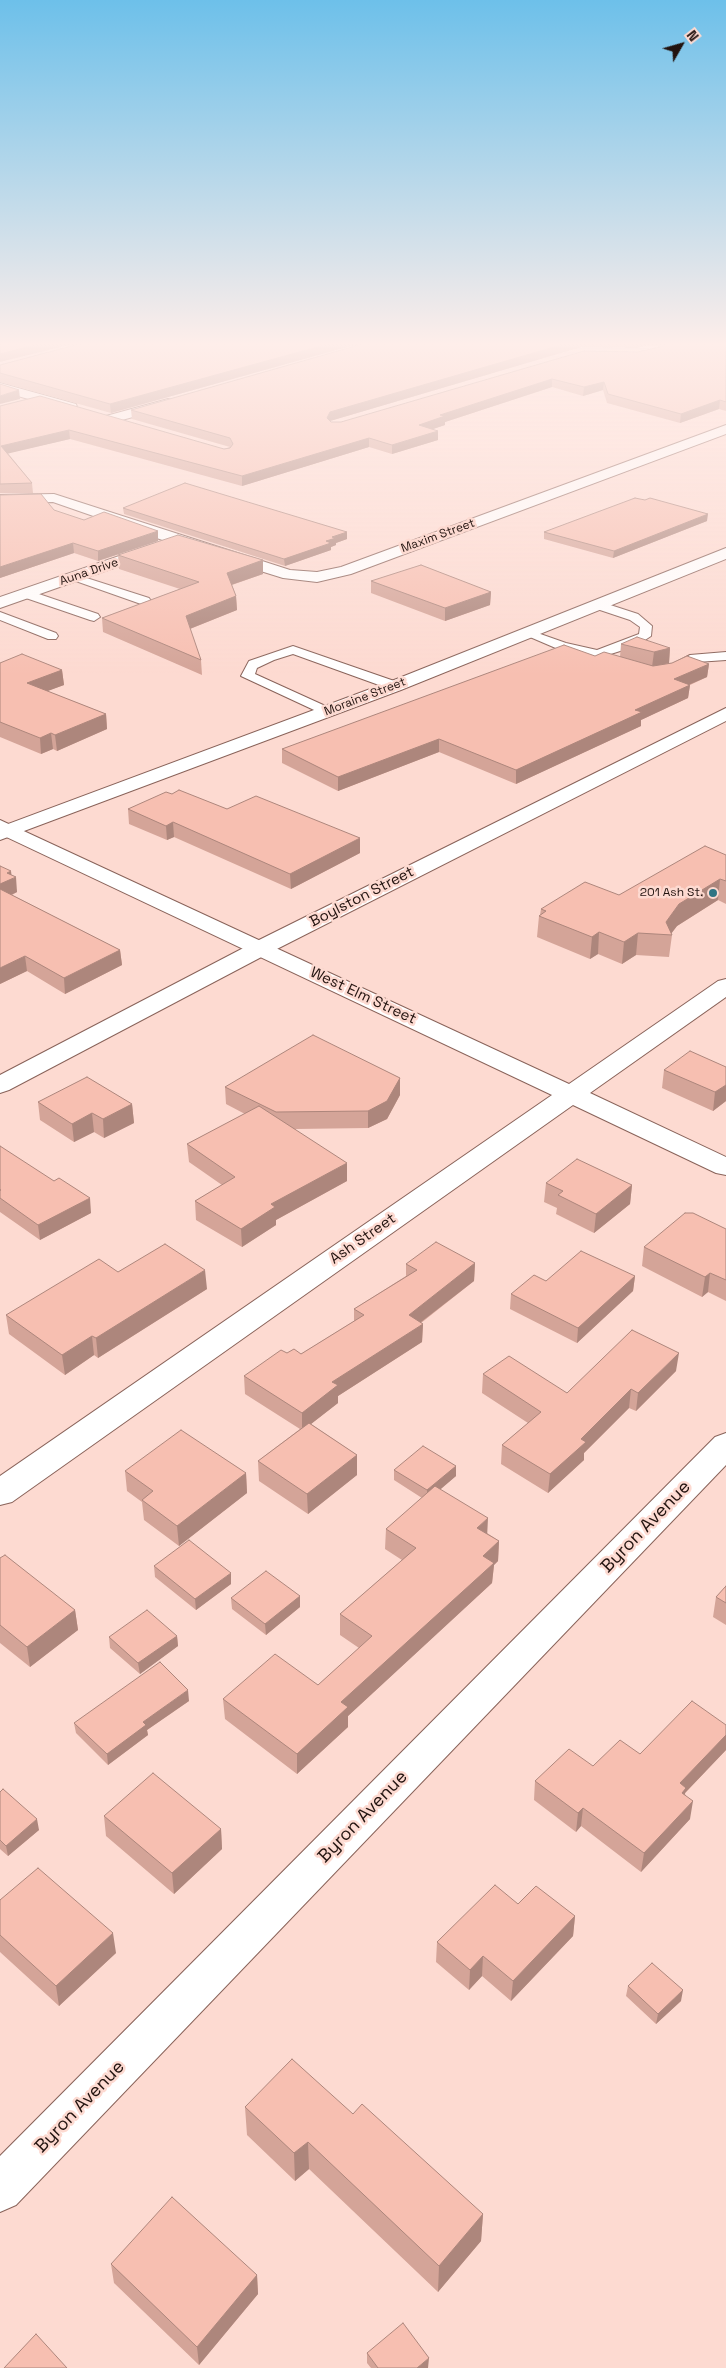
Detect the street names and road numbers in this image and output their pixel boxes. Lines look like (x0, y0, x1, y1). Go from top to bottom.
street label: Maxim Street (399, 516, 477, 556)
street label: Auna Drive (58, 555, 120, 589)
street label: Moraine Street (322, 675, 408, 719)
street label: Boylston Street (307, 863, 417, 931)
street label: West Elm Street (307, 964, 419, 1028)
street label: Ash Street (327, 1210, 399, 1268)
street label: Byron Avenue (597, 1476, 695, 1578)
street label: Byron Avenue (314, 1766, 412, 1868)
street label: Byron Avenue (31, 2056, 129, 2158)

